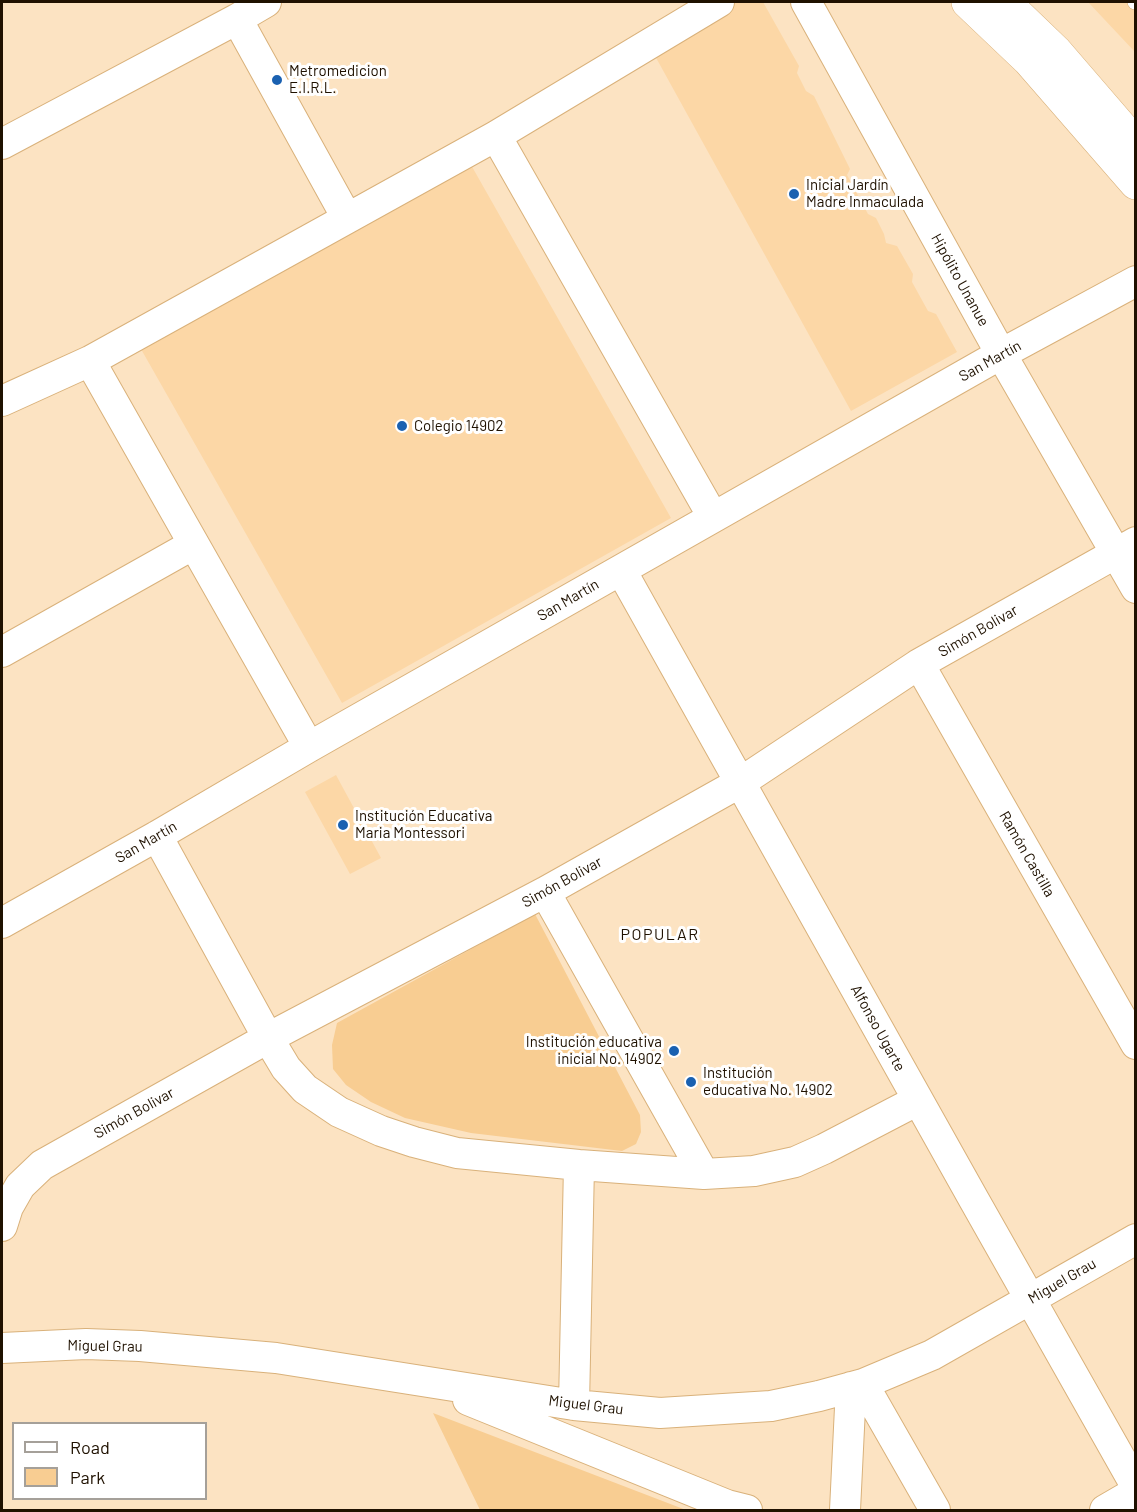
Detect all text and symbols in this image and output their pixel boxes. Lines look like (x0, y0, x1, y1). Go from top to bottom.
place label: Metromedicion E.I.R.L. (289, 62, 387, 97)
marker: Metromedicion E.I.R.L. (270, 73, 284, 87)
place label: Inicial Jardín Madre Inmaculada (806, 176, 924, 211)
marker: Inicial Jardín Madre Inmaculada (787, 187, 801, 201)
street label: Hipólito Unanue (927, 231, 993, 329)
street label: San Martín (956, 337, 1024, 385)
place label: Colegio 14902 (414, 417, 504, 435)
marker: Colegio 14902 (395, 419, 409, 433)
street label: San Martín (534, 575, 602, 625)
street label: Simón Bolivar (935, 601, 1021, 661)
place label: Institución Educativa Maria Montessori (355, 807, 492, 842)
street label: Ramón Castilla (995, 808, 1059, 900)
street label: San Martín (112, 817, 180, 867)
marker: Institución Educativa Maria Montessori (336, 818, 350, 832)
street label: Simón Bolivar (519, 853, 605, 911)
district label: POPULAR (620, 925, 700, 945)
street label: Alfonso Ugarte (847, 982, 909, 1074)
place label: Institución educativa inicial No. 14902 (526, 1033, 662, 1068)
marker: Institución educativa inicial No. 14902 (667, 1044, 681, 1058)
place label: Institución educativa No. 14902 (703, 1064, 833, 1099)
marker: Institución educativa No. 14902 (684, 1075, 698, 1089)
street label: Simón Bolivar (91, 1084, 177, 1142)
street label: Miguel Grau (1025, 1254, 1099, 1308)
street label: Miguel Grau (67, 1336, 143, 1356)
street label: Miguel Grau (547, 1391, 625, 1419)
legend (12, 1422, 207, 1500)
text: Road (70, 1436, 110, 1458)
text: Park (70, 1466, 105, 1488)

